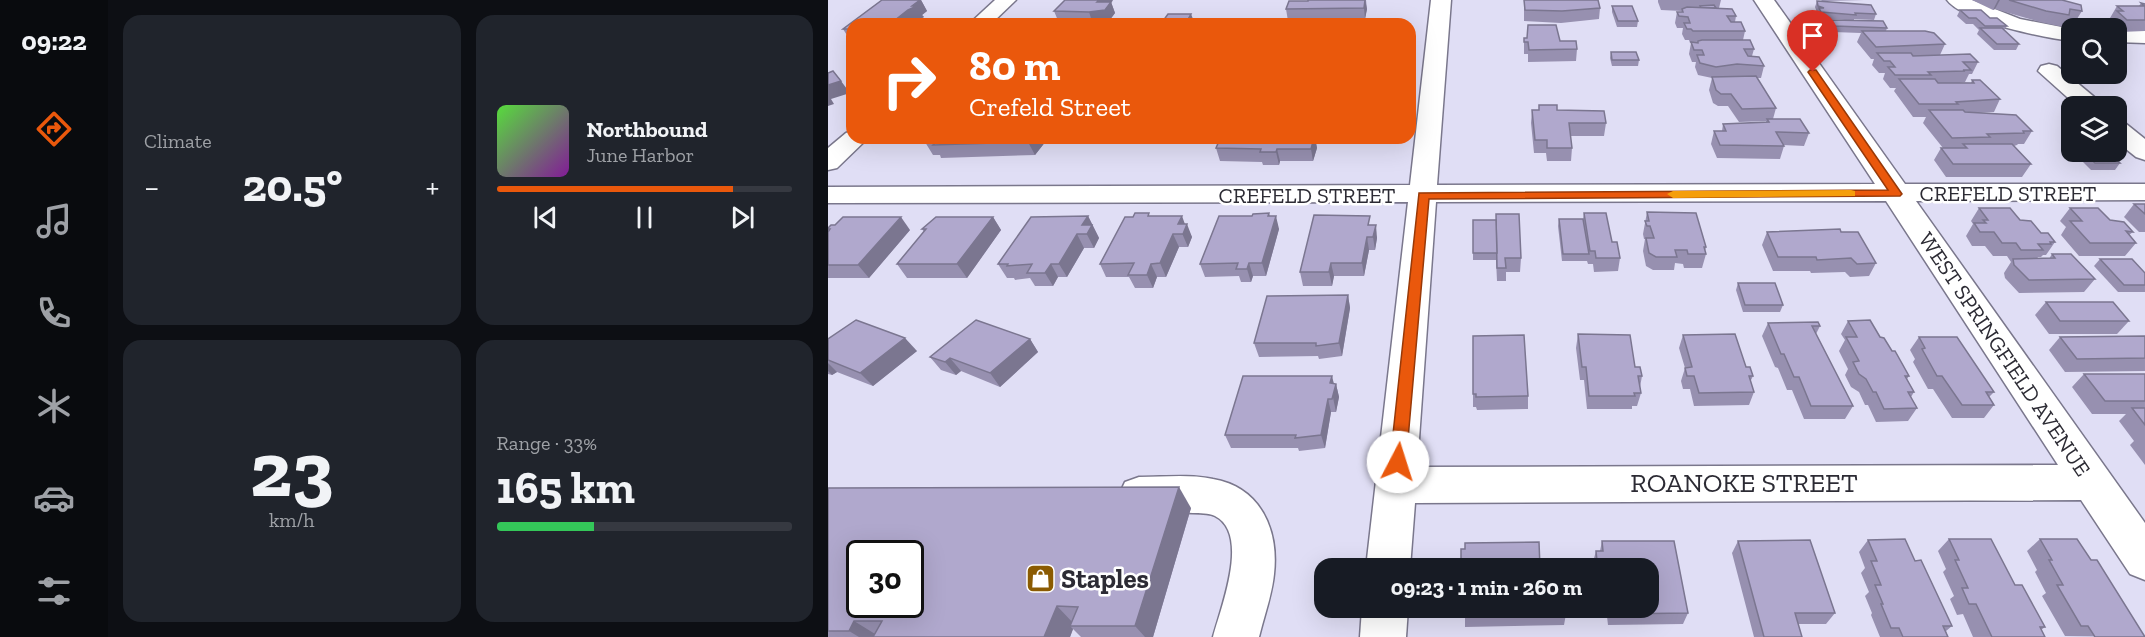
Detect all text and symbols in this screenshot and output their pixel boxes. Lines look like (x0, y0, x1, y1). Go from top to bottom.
pin (1787, 10, 1838, 72)
map controls (2061, 18, 2127, 162)
button: search (2061, 18, 2127, 84)
icon: arrive (1796, 19, 1829, 52)
text: 09:22 (21, 25, 87, 57)
text: 80 m (969, 40, 1060, 91)
icon: right (870, 42, 948, 120)
text: Crefeld Street (969, 91, 1131, 123)
button: layers (2061, 96, 2127, 162)
icon: directions (33, 108, 75, 150)
text: Northbound (587, 116, 708, 143)
text: Climate (144, 129, 212, 153)
text: June Harbor (587, 143, 694, 167)
text: 20.5° (242, 159, 343, 213)
text: − (144, 167, 159, 206)
text: + (426, 167, 440, 206)
street label: CREFELD STREET (1920, 180, 2097, 207)
street label: CREFELD STREET (1219, 182, 1396, 209)
icon: music (33, 200, 75, 242)
icon: previous (529, 201, 562, 234)
icon: pause (628, 201, 661, 234)
icon: next (726, 201, 759, 234)
street label: WEST SPRINGFIELD AVENUE (1913, 227, 2096, 481)
icon: phone (33, 292, 75, 334)
icon: climate (33, 385, 75, 427)
text: 23 (250, 422, 333, 516)
position arrow (1366, 430, 1430, 494)
text: Range · 33% (497, 431, 597, 455)
text: 165 km (497, 461, 635, 515)
street label: ROANOKE STREET (1630, 467, 1858, 499)
icon: car (33, 477, 75, 519)
text: km/h (269, 508, 315, 532)
speed limit sign: 30 (846, 540, 924, 618)
shop icon: Staples (1024, 563, 1056, 595)
place label: Staples (1061, 563, 1149, 595)
icon: filters (33, 570, 75, 612)
text: 09:23 · 1 min · 260 m (1391, 574, 1582, 601)

